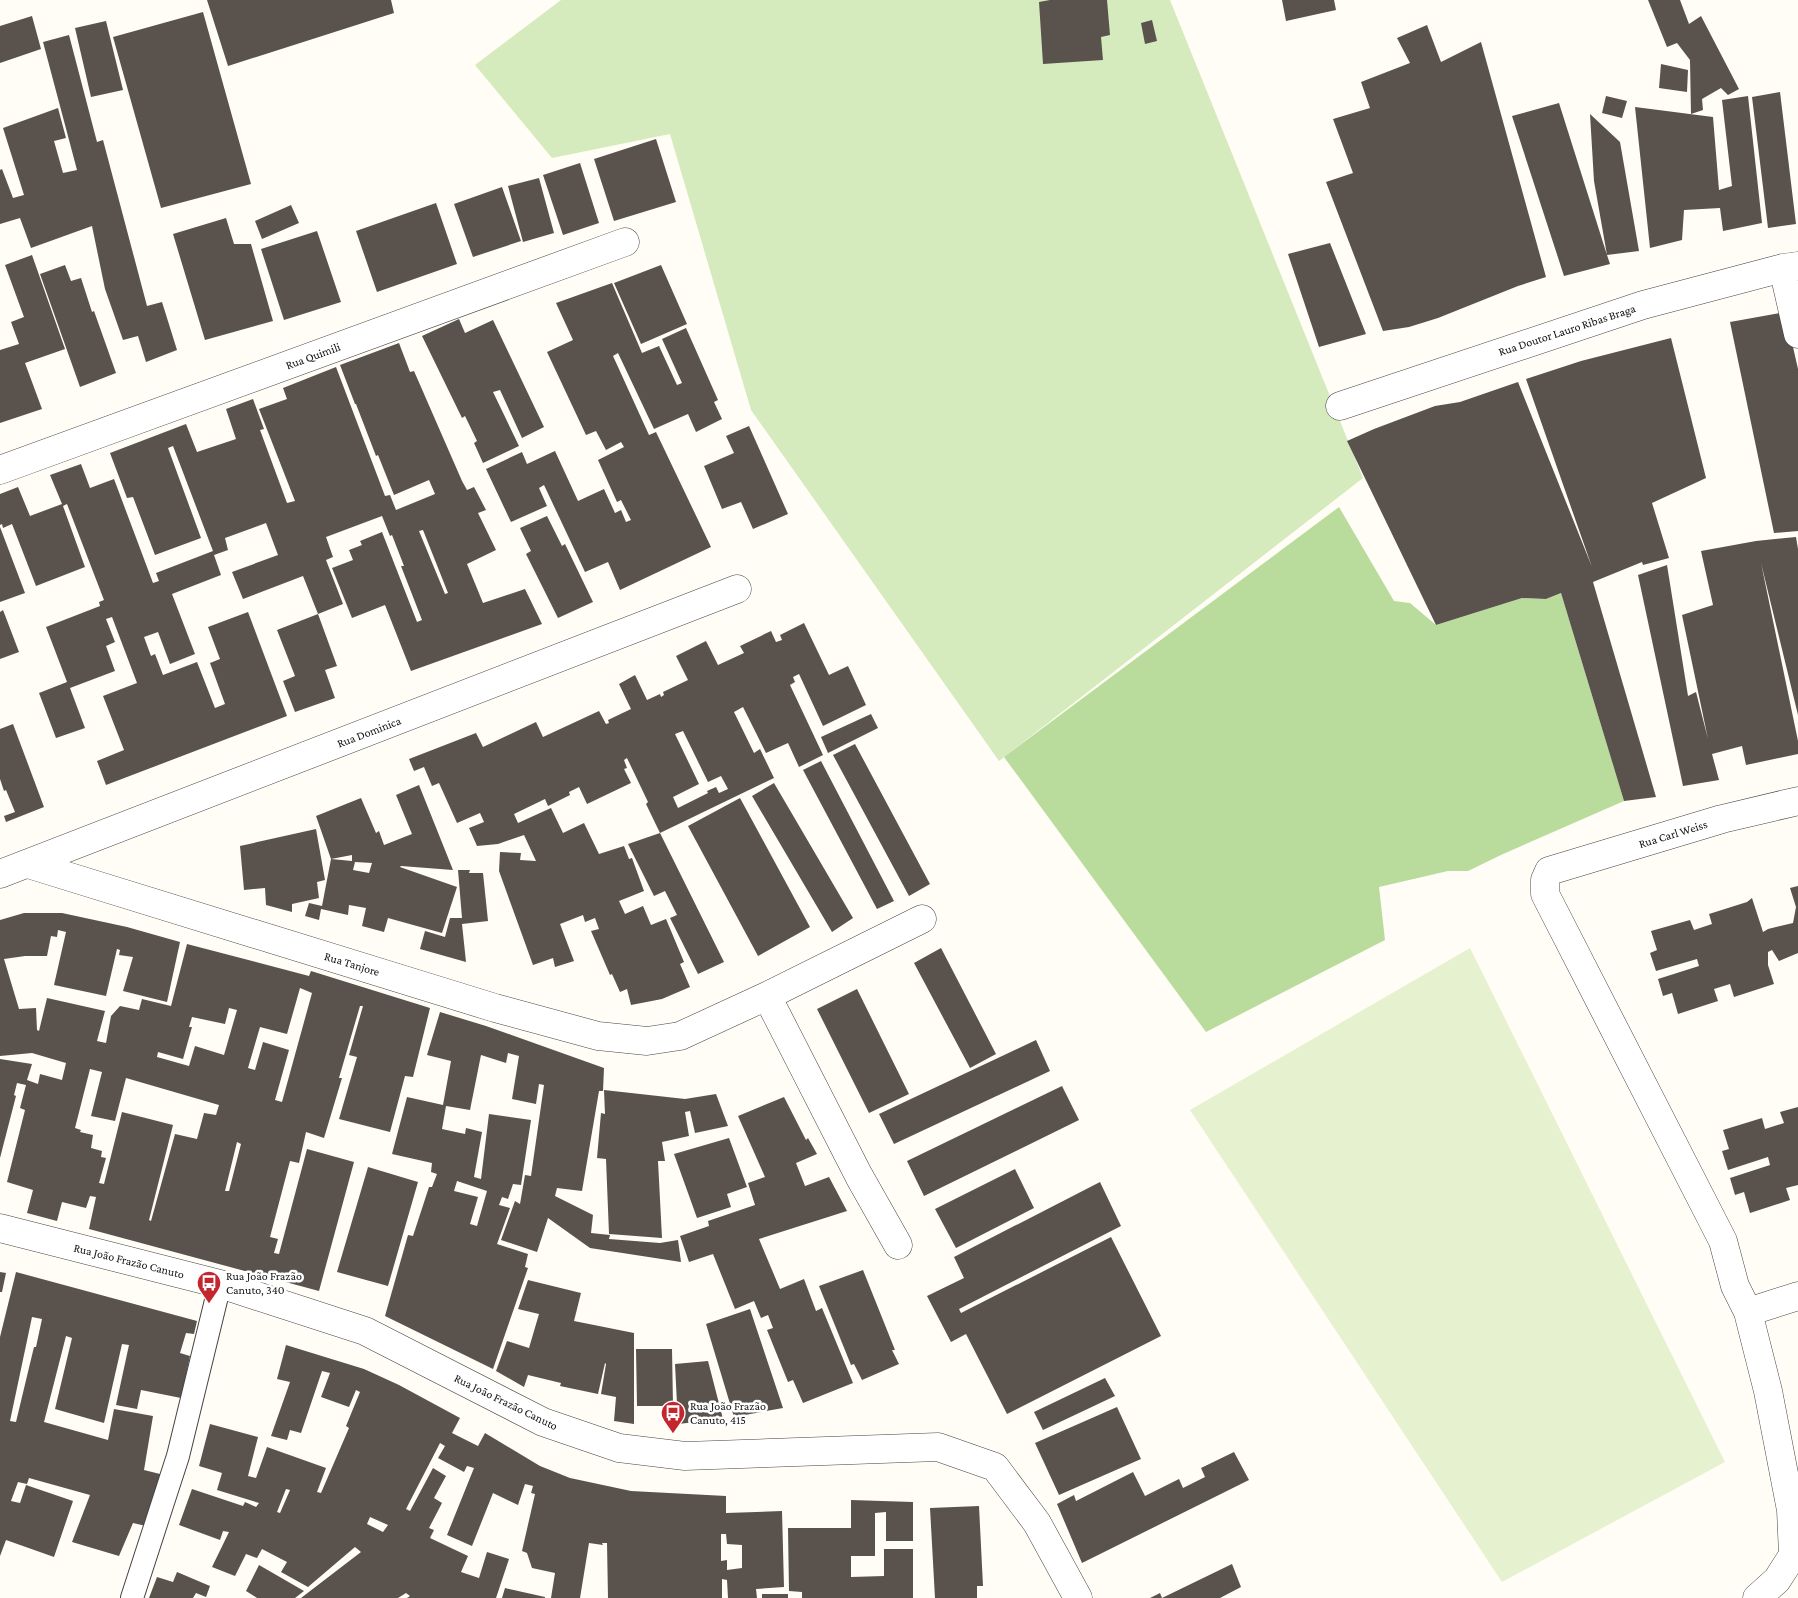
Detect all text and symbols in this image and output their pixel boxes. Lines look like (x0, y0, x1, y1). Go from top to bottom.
street label: Rua Doutor Lauro Ribas Braga (1497, 301, 1638, 359)
street label: Rua Quimili (284, 340, 342, 372)
street label: Rua Dominica (335, 713, 403, 751)
street label: Rua Carl Weiss (1637, 817, 1709, 851)
street label: Rua Tanjore (323, 949, 381, 979)
street label: Rua João Frazão Canuto (72, 1240, 186, 1282)
place label: Rua João Frazão Canuto, 340 (226, 1269, 302, 1297)
bus stop icon: Rua João Frazão Canuto, 340 (196, 1270, 222, 1304)
street label: Rua João Frazão Canuto (452, 1371, 560, 1433)
place label: Rua João Frazão Canuto, 415 (690, 1399, 766, 1427)
bus stop icon: Rua João Frazão Canuto, 415 (660, 1400, 686, 1434)

